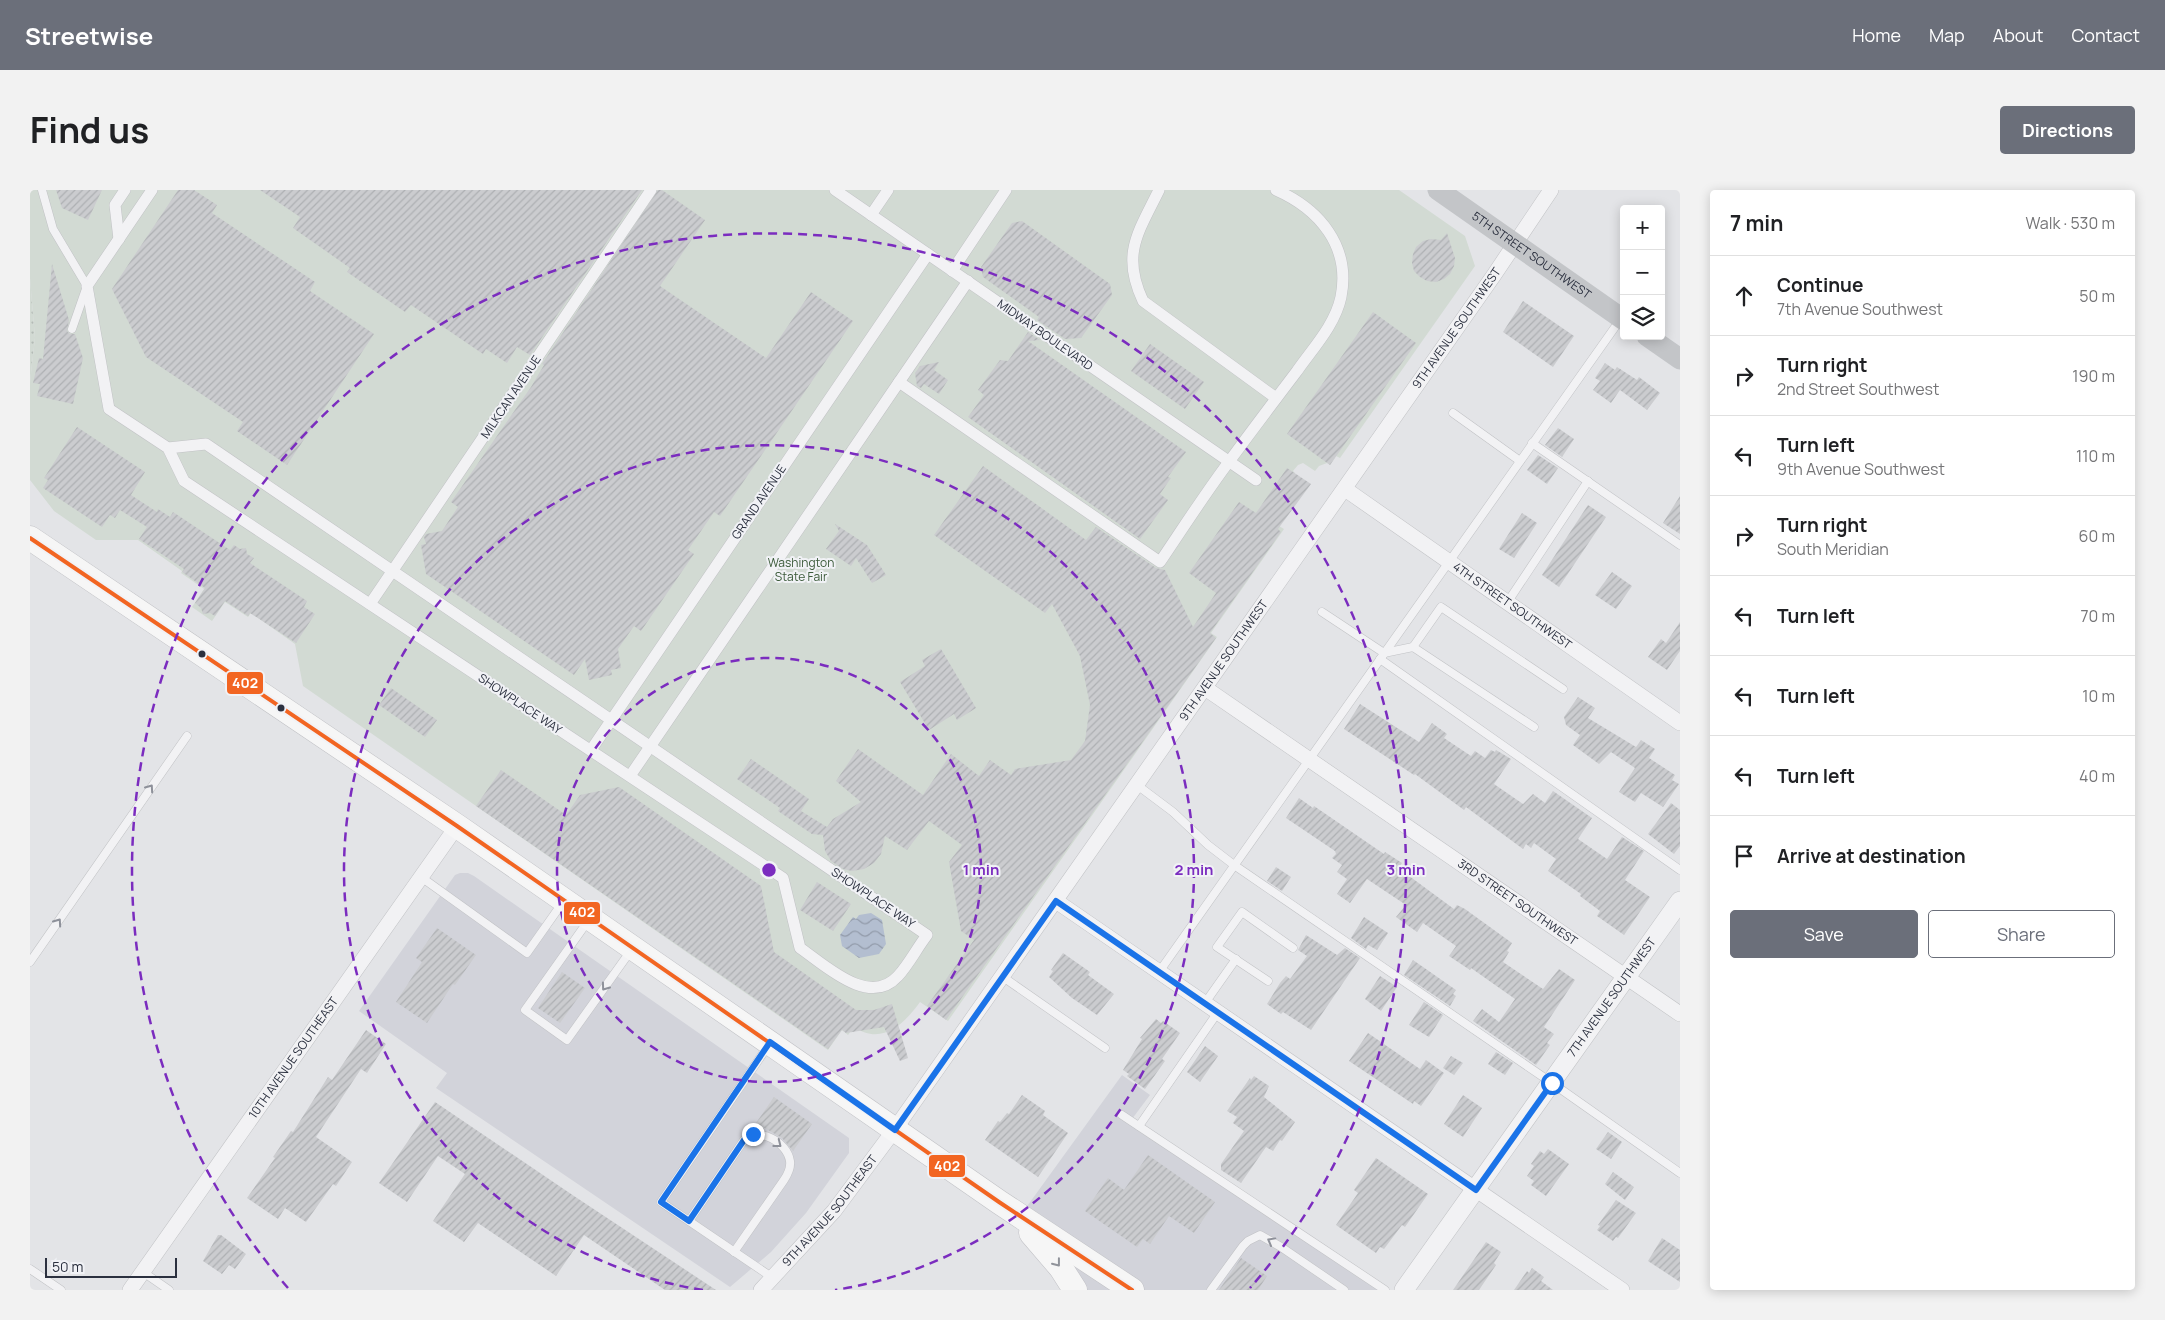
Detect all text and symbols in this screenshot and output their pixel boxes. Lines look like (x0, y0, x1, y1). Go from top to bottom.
text: Streetwise (25, 19, 153, 52)
text: Home (1852, 23, 1901, 47)
text: Map (1929, 23, 1965, 47)
text: About (1993, 23, 2043, 47)
text: Contact (2071, 23, 2140, 47)
text: Find us (30, 106, 149, 154)
button: Directions (2000, 106, 2135, 154)
map controls (1620, 205, 1665, 340)
button: + (1620, 205, 1665, 250)
street label: 5TH STREET SOUTHWEST (1469, 207, 1595, 303)
text: 7 min (1730, 209, 1783, 237)
text: Walk · 530 m (2026, 212, 2115, 234)
button: − (1620, 250, 1665, 295)
street label: 9TH AVENUE SOUTHWEST (1408, 263, 1505, 392)
text: Continue (1777, 272, 1863, 298)
icon: ahead (1730, 282, 1758, 310)
text: 50 m (2079, 285, 2115, 307)
street label: MIDWAY BOULEVARD (994, 295, 1097, 374)
button: layers (1620, 295, 1665, 340)
text: 7th Avenue Southwest (1777, 298, 1943, 320)
street label: MILKCAN AVENUE (476, 352, 545, 442)
text: Turn right (1777, 352, 1867, 378)
icon: right (1730, 362, 1758, 390)
text: 190 m (2072, 365, 2115, 387)
text: 2nd Street Southwest (1777, 378, 1939, 400)
text: Turn left (1777, 432, 1855, 458)
icon: left (1730, 442, 1758, 470)
text: 110 m (2076, 445, 2115, 467)
text: 9th Avenue Southwest (1777, 458, 1945, 480)
street label: GRAND AVENUE (727, 461, 790, 542)
text: Turn right (1777, 512, 1867, 538)
icon: right (1730, 522, 1758, 550)
text: 60 m (2079, 525, 2115, 547)
text: South Meridian (1777, 538, 1889, 560)
park label: Washington State Fair (768, 554, 834, 585)
street label: 4TH STREET SOUTHWEST (1450, 558, 1576, 653)
street label: 9TH AVENUE SOUTHWEST (1175, 596, 1272, 724)
icon: left (1730, 602, 1758, 630)
text: Turn left (1777, 603, 1855, 629)
text: 70 m (2080, 605, 2115, 627)
unlabelled marker (197, 649, 207, 659)
street label: SHOWPLACE WAY (475, 669, 566, 738)
line badge: 402 (226, 671, 264, 695)
text: 402 (232, 673, 258, 692)
icon: left (1730, 682, 1758, 710)
text: Turn left (1777, 683, 1855, 709)
text: 10 m (2082, 685, 2115, 707)
unlabelled marker (276, 703, 286, 713)
icon: left (1730, 762, 1758, 790)
text: Turn left (1777, 763, 1855, 789)
text: 40 m (2079, 765, 2115, 787)
one-way arrow (144, 785, 153, 794)
icon: arrive (1730, 842, 1758, 870)
text: Arrive at destination (1777, 843, 1966, 869)
street label: 3RD STREET SOUTHWEST (1454, 855, 1582, 950)
text: 1 min (963, 859, 999, 880)
text: 2 min (1174, 859, 1214, 880)
text: 3 min (1387, 859, 1425, 880)
centre of rings (760, 861, 778, 879)
street label: SHOWPLACE WAY (828, 863, 919, 932)
line badge: 402 (563, 901, 601, 925)
text: 402 (569, 902, 595, 921)
button: Save (1730, 910, 1918, 958)
button: Share (1928, 910, 2115, 958)
one-way arrow (52, 918, 61, 928)
street label: 7TH AVENUE SOUTHWEST (1563, 933, 1660, 1060)
one-way arrow (602, 981, 610, 990)
street label: 10TH AVENUE SOUTHEAST (244, 993, 342, 1122)
route start (1541, 1072, 1564, 1095)
route end (742, 1123, 765, 1146)
one-way arrow (772, 1138, 781, 1146)
street label: 9TH AVENUE SOUTHEAST (778, 1151, 881, 1270)
line badge: 402 (928, 1154, 966, 1178)
text: 402 (934, 1156, 960, 1175)
one-way arrow (1267, 1237, 1276, 1247)
scale bar (45, 1255, 178, 1278)
text: 50 m (52, 1257, 83, 1276)
one-way arrow (1051, 1257, 1059, 1266)

